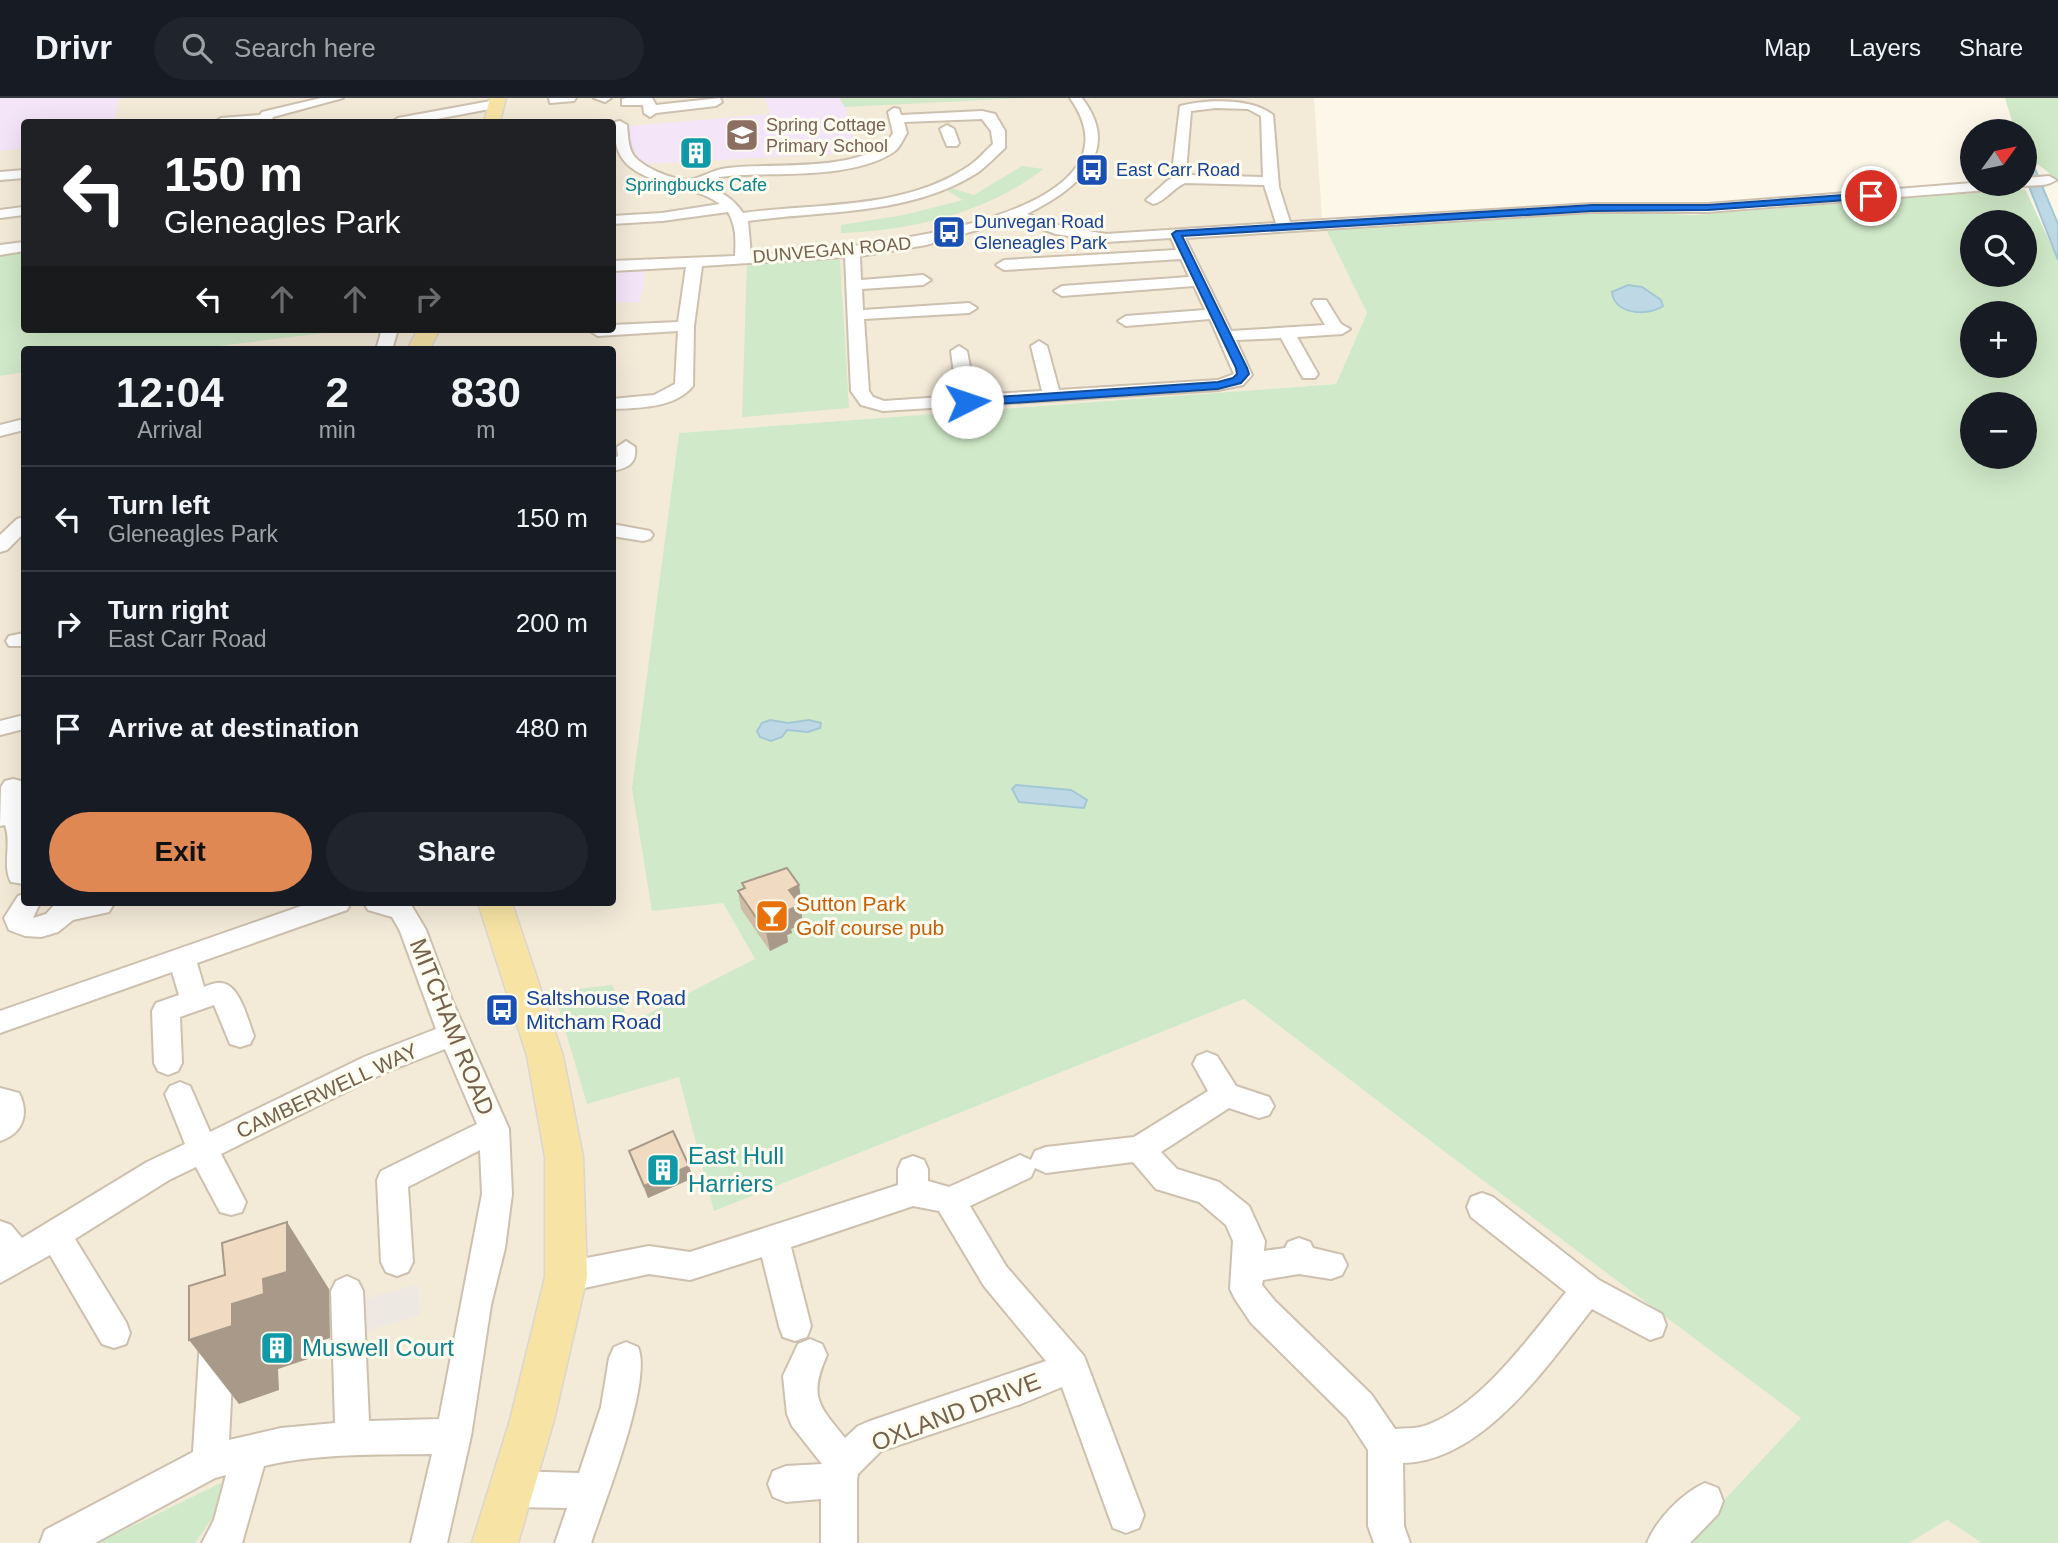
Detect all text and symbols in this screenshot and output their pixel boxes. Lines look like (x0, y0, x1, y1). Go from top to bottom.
search box (154, 17, 644, 80)
text: Drivr (35, 29, 112, 66)
icon: search (178, 29, 216, 67)
text: Search here (234, 33, 376, 63)
text: Map (1764, 34, 1811, 61)
text: Layers (1849, 34, 1921, 61)
text: Share (1959, 34, 2023, 61)
place label: Spring Cottage Primary School (766, 115, 888, 156)
school or university icon: Spring Cottage Primary School (723, 116, 761, 154)
north arrow (1960, 119, 2037, 196)
map controls (1960, 119, 2037, 469)
building icon: Springbucks Cafe (677, 134, 715, 172)
icon: left (49, 147, 140, 238)
text: 150 m (164, 147, 303, 201)
bus stop icon: East Carr Road (1073, 151, 1111, 189)
place label: East Carr Road (1116, 160, 1240, 180)
pin (1841, 166, 1901, 226)
place label: Springbucks Cafe (625, 175, 767, 195)
icon: arrive (1852, 177, 1890, 215)
text: Gleneagles Park (164, 204, 401, 240)
button: search (1960, 210, 2037, 287)
place label: Dunvegan Road Gleneagles Park (974, 212, 1108, 253)
bus stop icon: Dunvegan Road Gleneagles Park (930, 213, 968, 251)
street label: DUNVEGAN ROAD (752, 233, 912, 267)
icon: left (190, 280, 228, 318)
icon: ahead (263, 280, 301, 318)
icon: ahead (336, 280, 374, 318)
icon: right (409, 280, 447, 318)
button: + (1960, 301, 2037, 378)
position arrow (930, 365, 1004, 439)
text: 12:04 (116, 369, 224, 416)
text: 2 (325, 369, 349, 416)
text: 830 (451, 369, 521, 416)
button: − (1960, 392, 2037, 469)
text: Arrival (137, 417, 202, 443)
text: min (319, 417, 356, 443)
text: m (476, 417, 495, 443)
text: Turn left (108, 490, 210, 520)
icon: left (49, 500, 87, 538)
text: 150 m (516, 503, 588, 533)
text: Gleneagles Park (108, 521, 278, 547)
text: Turn right (108, 595, 229, 625)
icon: right (49, 605, 87, 643)
text: 200 m (516, 608, 588, 638)
text: East Carr Road (108, 626, 267, 652)
icon: arrive (49, 710, 87, 748)
text: Arrive at destination (108, 713, 359, 743)
text: 480 m (516, 713, 588, 743)
button: Exit (49, 812, 312, 892)
button: Share (326, 812, 588, 892)
place label: Sutton Park Golf course pub (796, 892, 944, 939)
bar icon: Sutton Park Golf course pub (753, 897, 791, 935)
street label: MITCHAM ROAD (405, 935, 500, 1119)
place label: Saltshouse Road Mitcham Road (526, 986, 686, 1033)
bus stop icon: Saltshouse Road Mitcham Road (483, 991, 521, 1029)
street label: CAMBERWELL WAY (233, 1038, 421, 1143)
place label: East Hull Harriers (688, 1142, 784, 1197)
building icon: East Hull Harriers (644, 1151, 682, 1189)
building icon: Muswell Court (258, 1329, 296, 1367)
place label: Muswell Court (302, 1334, 454, 1361)
street label: OXLAND DRIVE (868, 1367, 1044, 1456)

